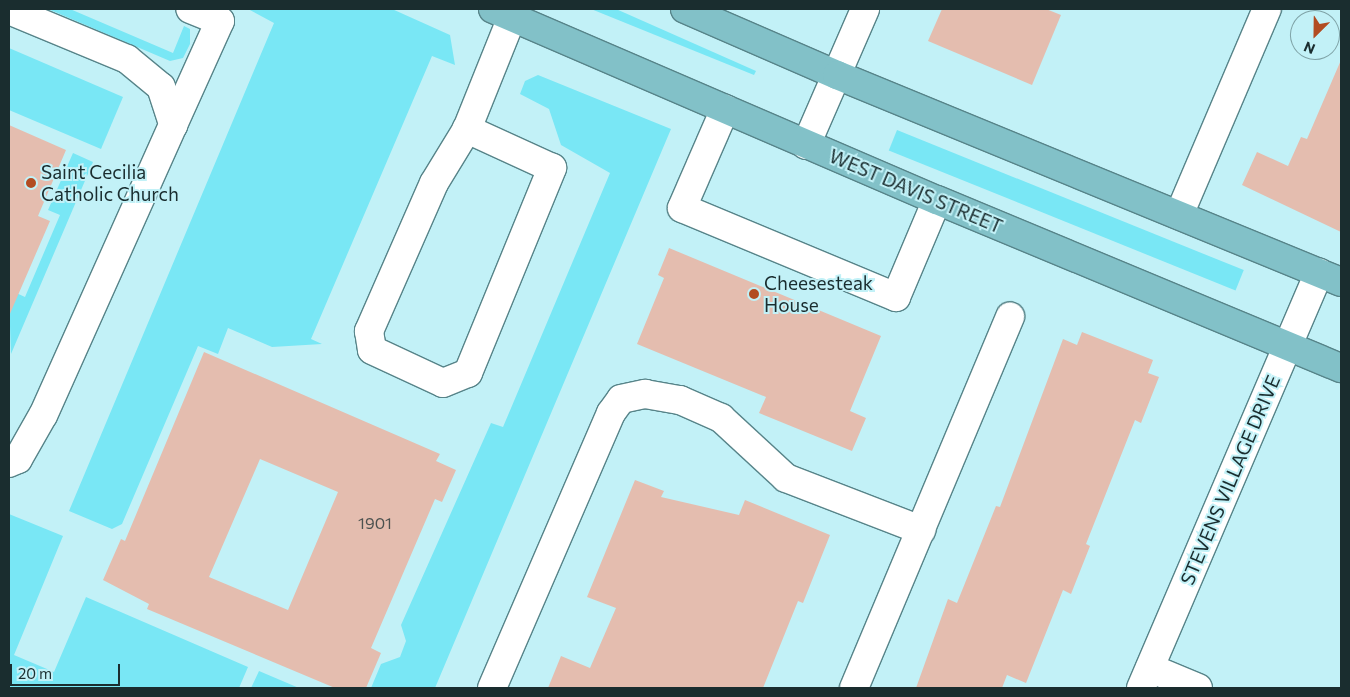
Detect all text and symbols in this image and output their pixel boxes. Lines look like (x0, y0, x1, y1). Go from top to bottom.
north arrow (1290, 10, 1340, 60)
text: N (1301, 38, 1317, 58)
street label: WEST DAVIS STREET (826, 144, 1006, 238)
place label: Saint Cecilia Catholic Church (41, 161, 179, 205)
marker: Saint Cecilia Catholic Church (25, 177, 37, 189)
place label: Cheesesteak House (764, 272, 873, 316)
marker: Cheesesteak House (748, 288, 760, 300)
street label: STEVENS VILLAGE DRIVE (1175, 372, 1285, 588)
house number: 1901 (358, 513, 392, 533)
scale bar (12, 654, 122, 686)
text: 20 m (18, 664, 52, 682)

